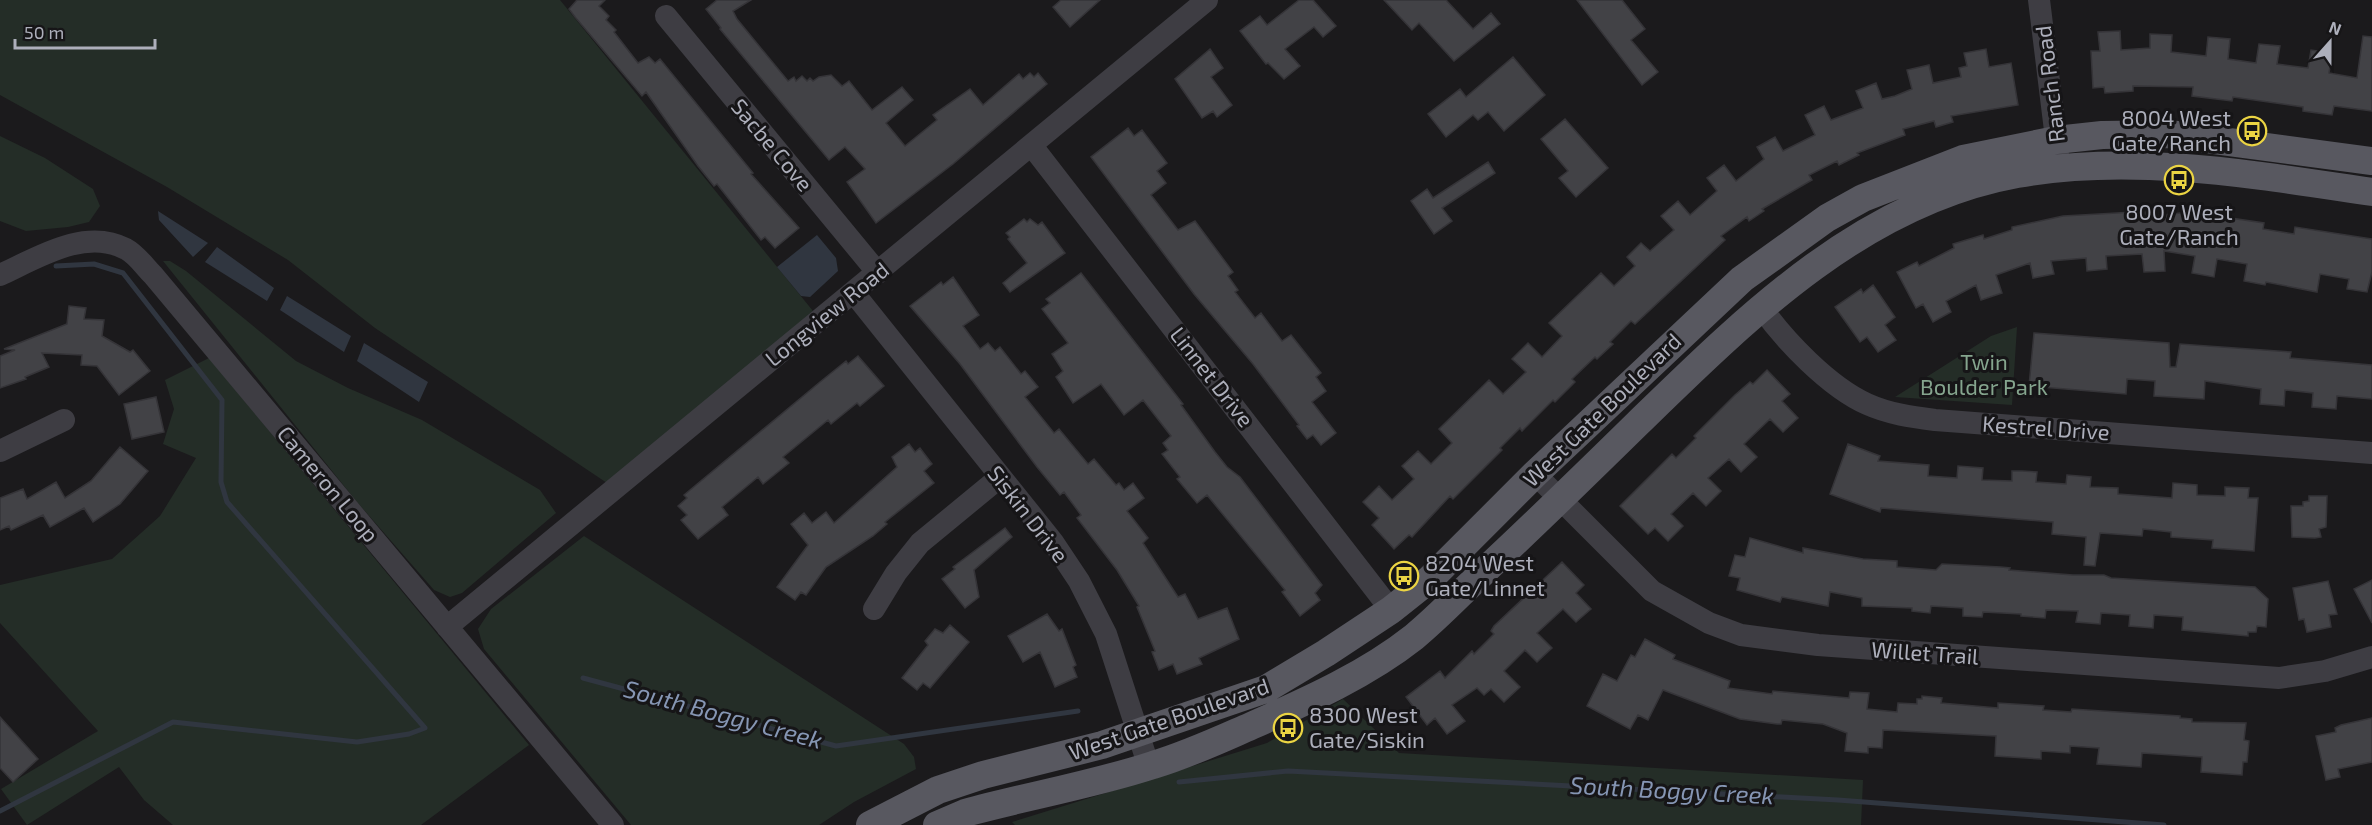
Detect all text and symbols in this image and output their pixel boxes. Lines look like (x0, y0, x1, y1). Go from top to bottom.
scale bar (15, 12, 154, 50)
north arrow (2300, 12, 2360, 72)
text: N (2327, 17, 2344, 38)
text: 50 m (24, 21, 64, 43)
street label: Ranch Road (2029, 24, 2069, 144)
street label: Sacbe Cove (727, 93, 819, 196)
place label: 8004 West Gate/Ranch (2112, 104, 2231, 155)
bus stop icon: 8004 West Gate/Ranch (2236, 115, 2268, 147)
bus stop icon: 8007 West Gate/Ranch (2163, 164, 2195, 196)
place label: 8007 West Gate/Ranch (2119, 198, 2239, 249)
street label: Longview Road (760, 256, 893, 371)
street label: Linnet Drive (1166, 321, 1260, 432)
street label: West Gate Boulevard (1517, 327, 1686, 491)
park label: Twin Boulder Park (1920, 348, 2048, 399)
street label: Kestrel Drive (1982, 410, 2111, 444)
street label: Cameron Loop (273, 420, 385, 547)
street label: Siskin Drive (983, 460, 1075, 567)
place label: 8204 West Gate/Linnet (1425, 549, 1545, 600)
bus stop icon: 8204 West Gate/Linnet (1388, 560, 1420, 592)
street label: Willet Trail (1870, 635, 1980, 669)
street label: West Gate Boulevard (1065, 672, 1272, 764)
water label: South Boggy Creek (621, 673, 826, 754)
place label: 8300 West Gate/Siskin (1309, 701, 1425, 752)
bus stop icon: 8300 West Gate/Siskin (1272, 712, 1304, 744)
water label: South Boggy Creek (1569, 770, 1775, 809)

